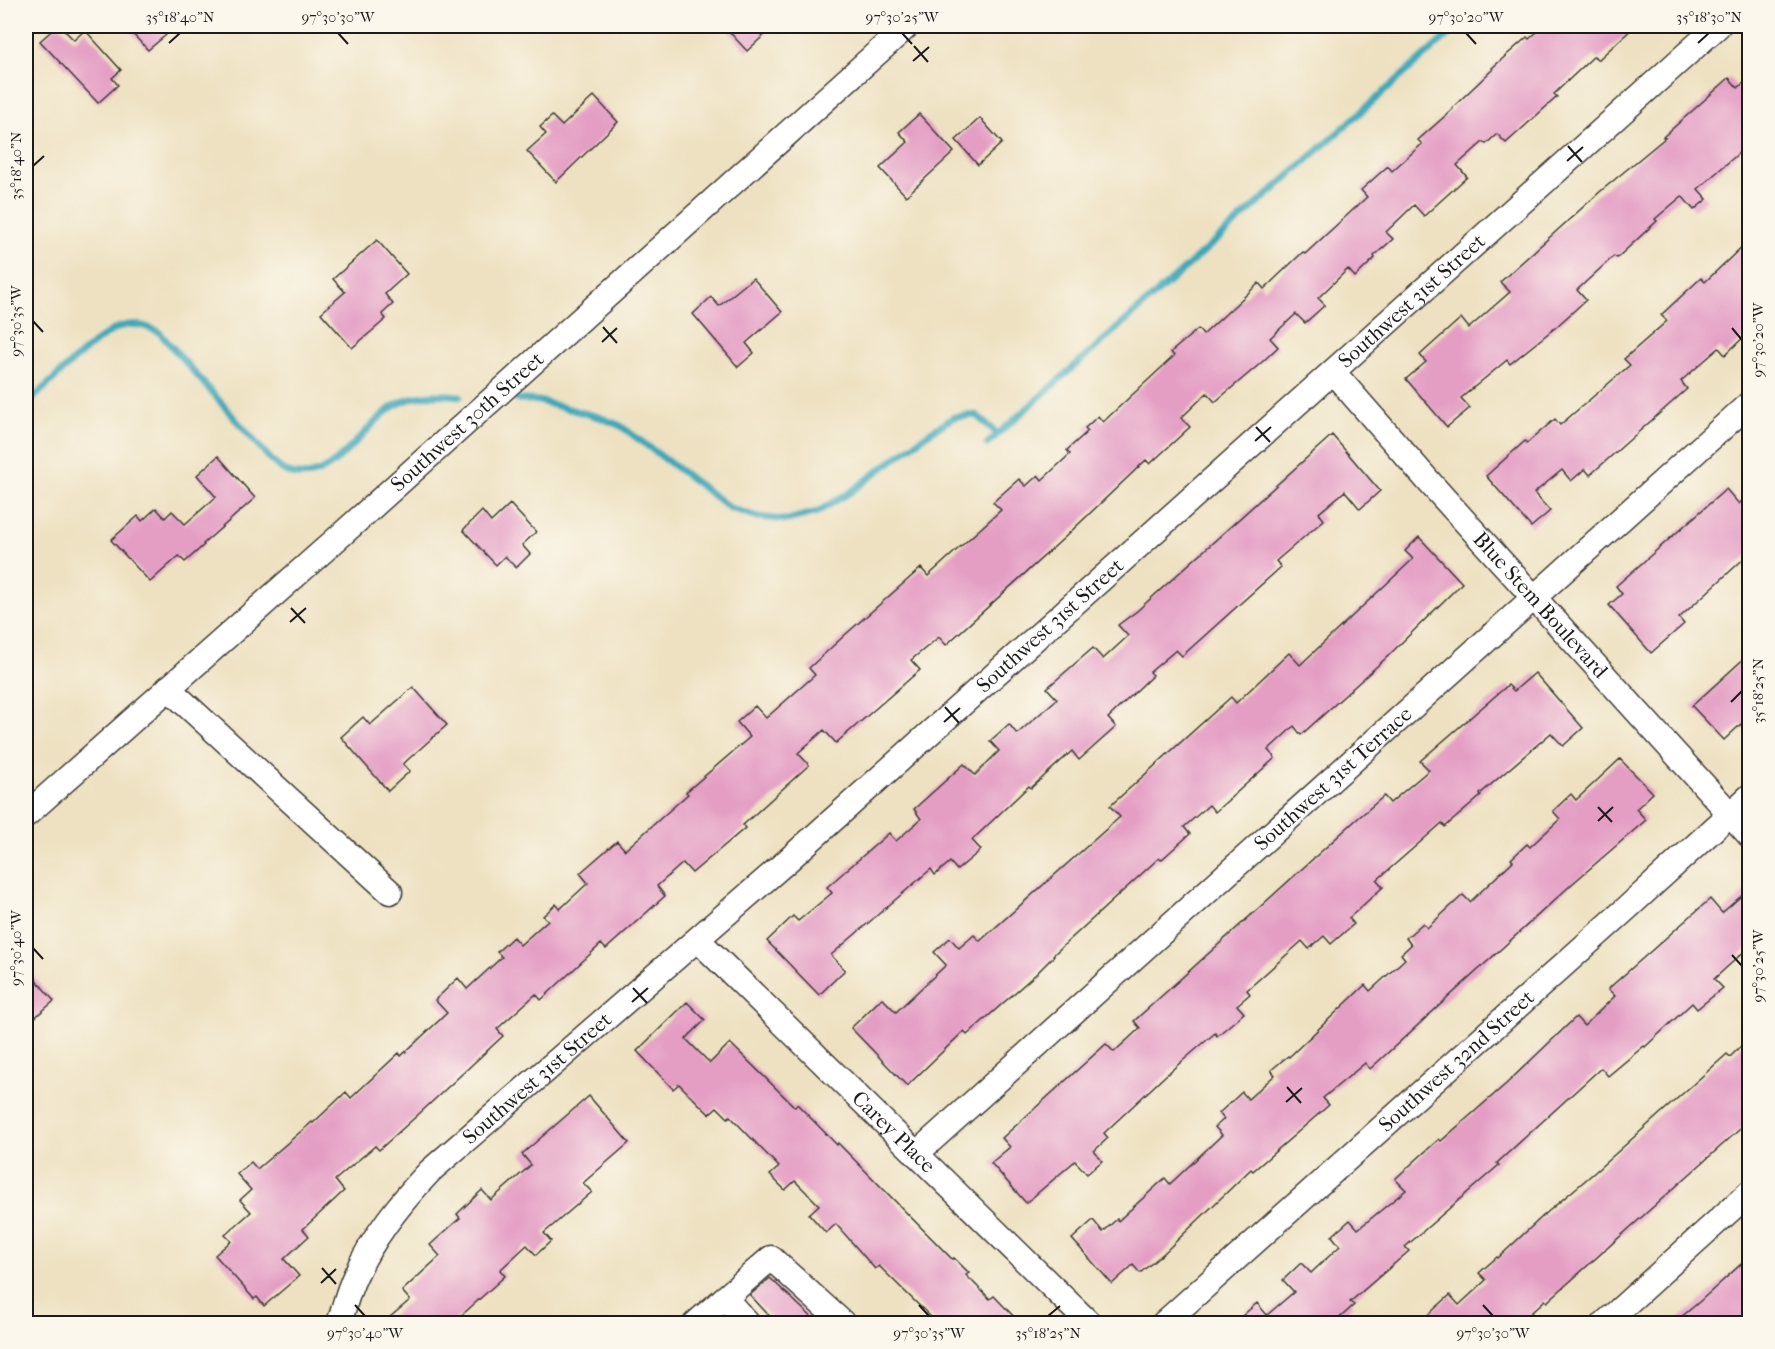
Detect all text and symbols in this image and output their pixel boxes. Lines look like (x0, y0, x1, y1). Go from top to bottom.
text: 35°18'40"N (146, 8, 215, 26)
text: 97°30'30"W (301, 8, 376, 26)
text: 97°30'25"W (866, 8, 940, 26)
text: 97°30'20"W (1429, 8, 1505, 26)
text: 35°18'30"N (1676, 8, 1743, 26)
text: 35°18'40"N (7, 131, 25, 200)
street label: Southwest 31st Street (1333, 229, 1490, 373)
text: 97°30'35"W (7, 284, 25, 357)
text: 97°30'20"W (1749, 301, 1767, 377)
street label: Southwest 30th Street (386, 347, 549, 496)
street label: Blue Stem Boulevard (1468, 527, 1613, 683)
street label: Southwest 31st Street (972, 553, 1128, 697)
text: 35°18'25"N (1749, 658, 1767, 724)
street label: Southwest 31st Terrace (1249, 702, 1416, 856)
text: 97°30'40"W (7, 909, 25, 986)
text: 97°30'25"W (1749, 928, 1767, 1002)
street label: Southwest 32nd Street (1374, 985, 1539, 1137)
street label: Southwest 31st Street (458, 1007, 617, 1149)
street label: Carey Place (847, 1086, 940, 1178)
text: 97°30'40"W (327, 1324, 404, 1342)
text: 97°30'35"W (893, 1324, 966, 1342)
text: 35°18'25"N (1015, 1324, 1081, 1342)
text: 97°30'30"W (1456, 1324, 1531, 1342)

